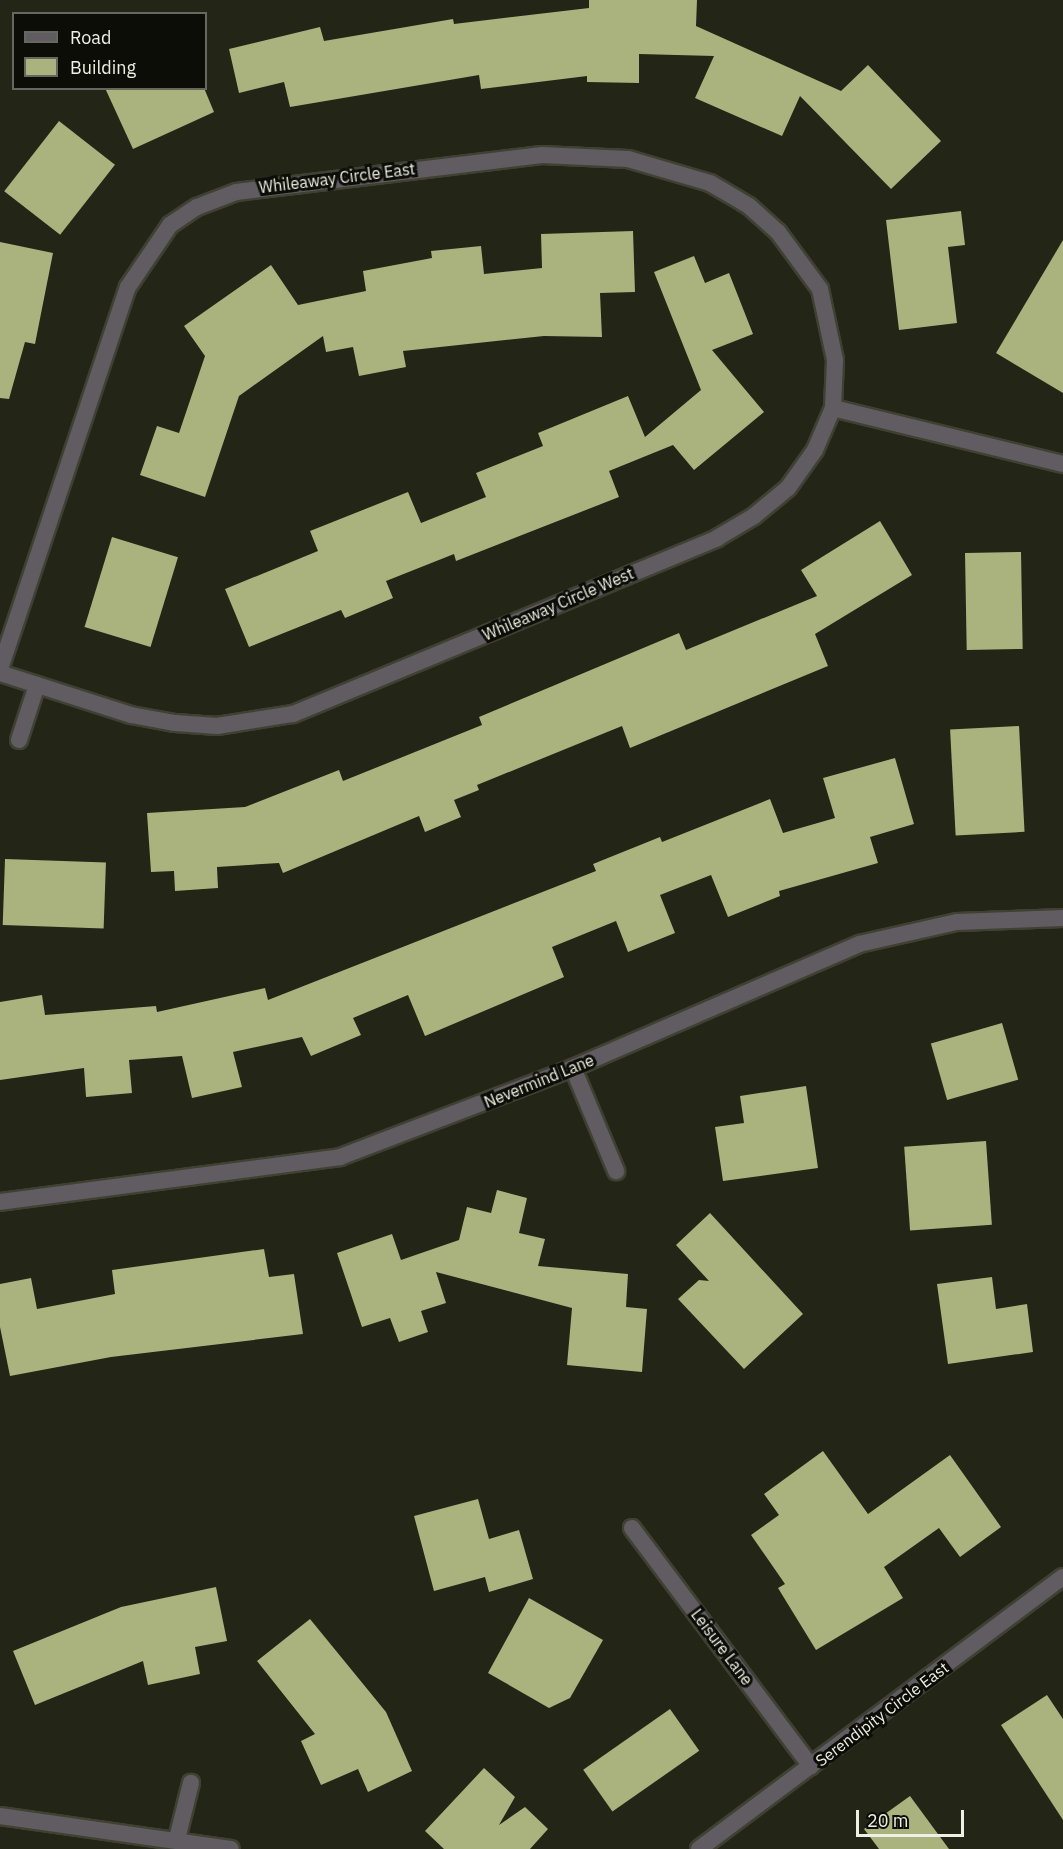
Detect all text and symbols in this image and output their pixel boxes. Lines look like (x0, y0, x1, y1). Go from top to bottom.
legend (12, 12, 207, 90)
text: Road (70, 26, 111, 49)
text: Building (70, 56, 136, 79)
street label: Whileaway Circle East (258, 159, 416, 197)
street label: Whileaway Circle West (480, 563, 636, 645)
street label: Nevermind Lane (481, 1050, 597, 1112)
street label: Leisure Lane (687, 1605, 757, 1689)
street label: Serendipity Circle East (812, 1658, 952, 1770)
scale bar (859, 1798, 967, 1836)
text: 20 m (867, 1809, 909, 1832)

